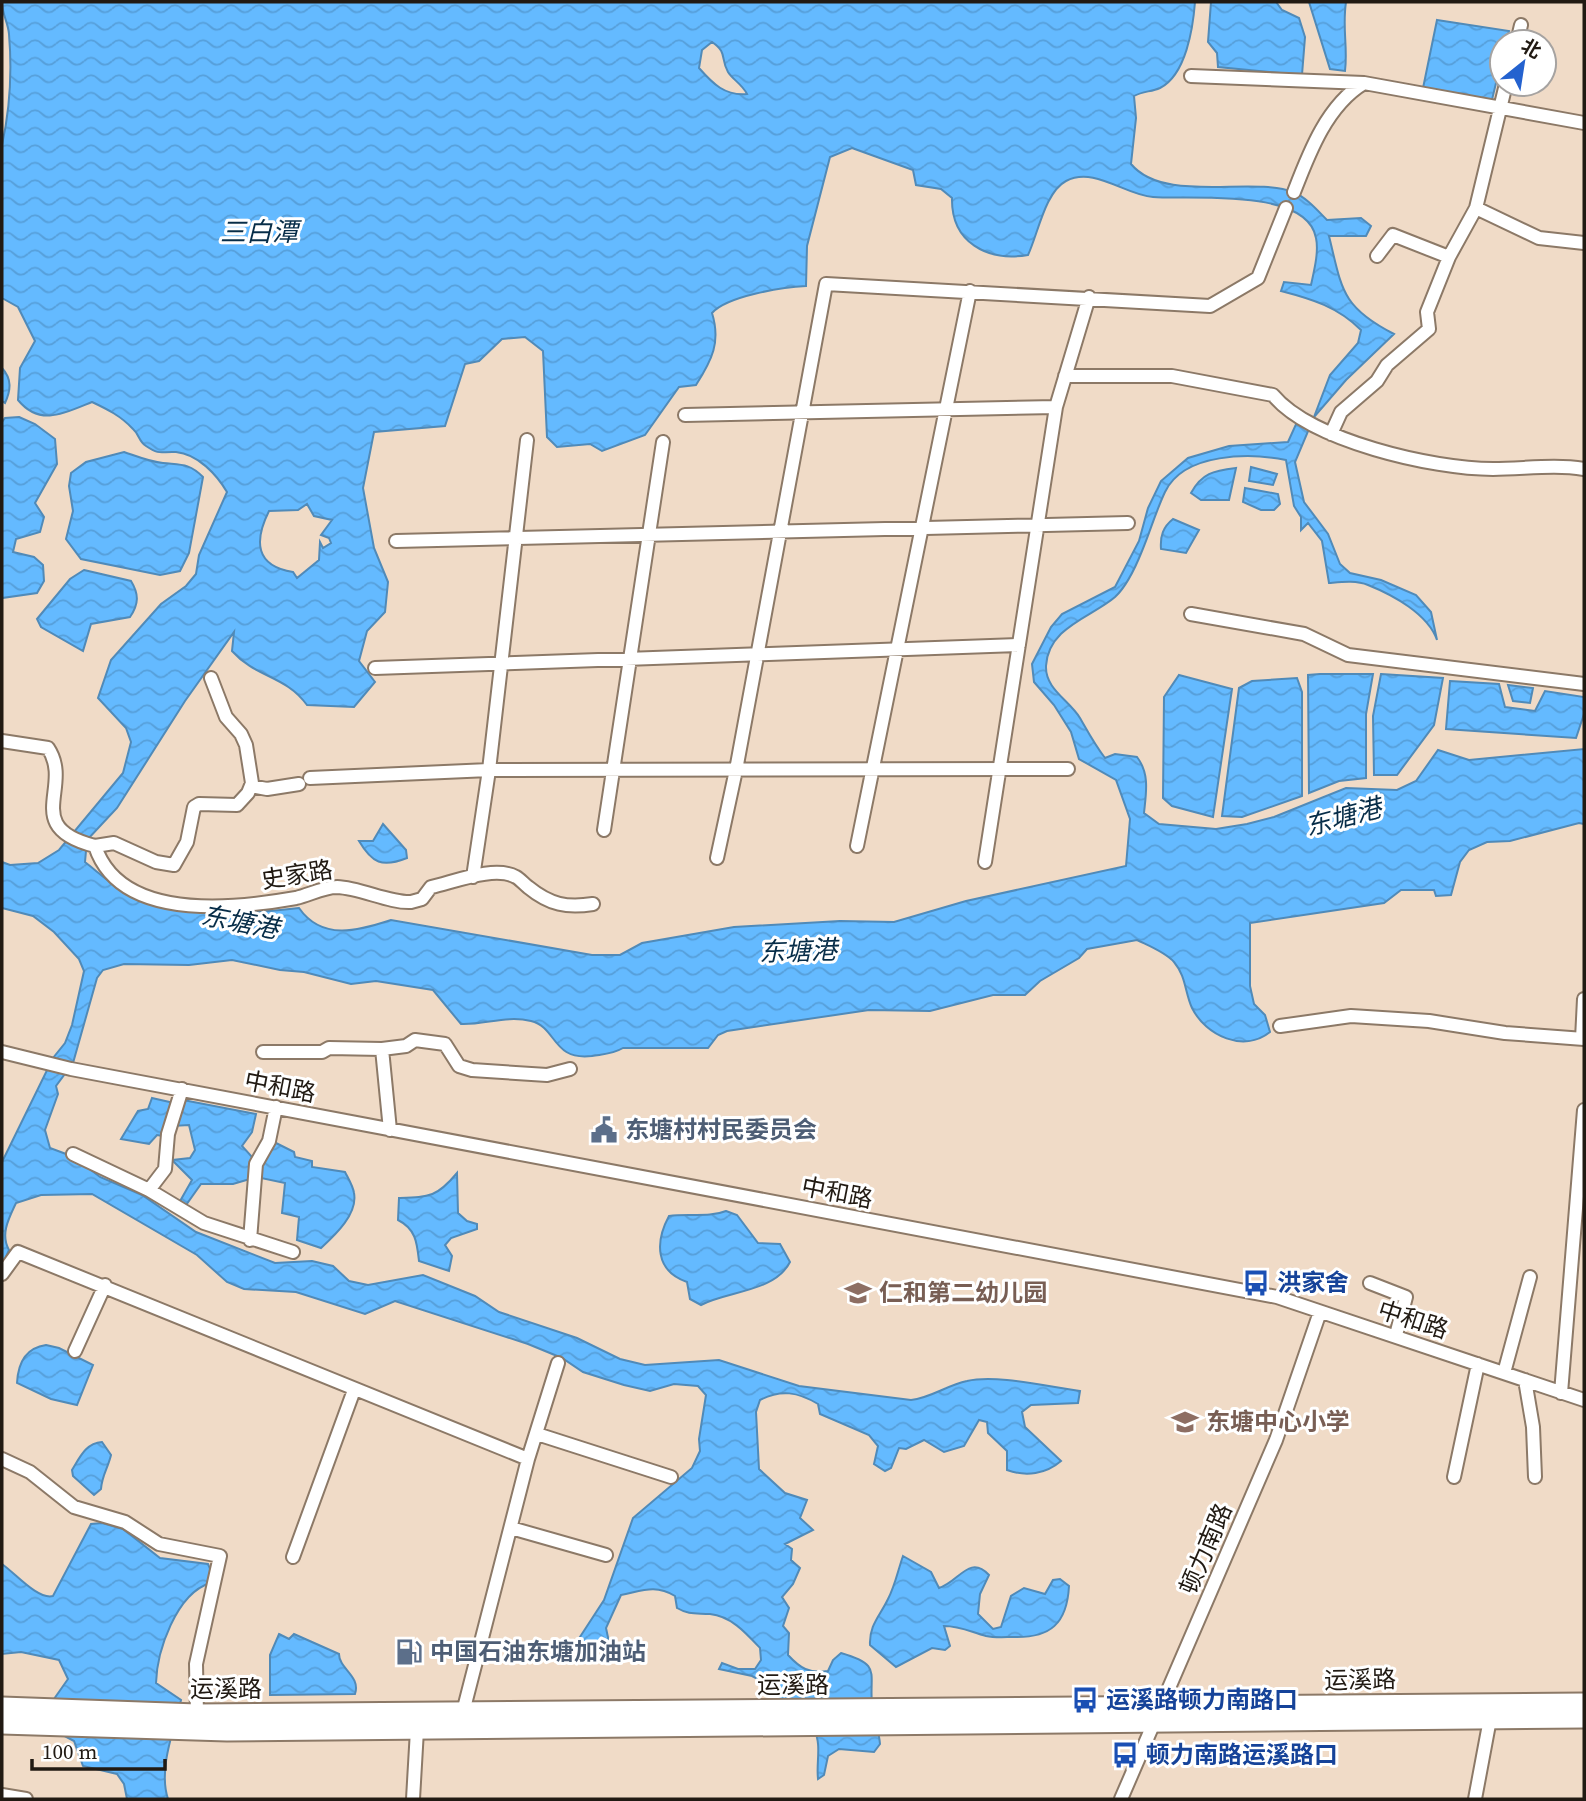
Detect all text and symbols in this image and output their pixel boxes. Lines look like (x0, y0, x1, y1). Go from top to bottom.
north arrow (1488, 28, 1558, 98)
text: 北 (1517, 32, 1546, 64)
water label: 三白潭 (220, 214, 302, 250)
water label: 东塘港 (1301, 788, 1389, 844)
street label: 史家路 (259, 853, 335, 896)
water label: 东塘港 (198, 897, 286, 948)
water label: 东塘港 (758, 932, 842, 970)
street label: 中和路 (242, 1063, 319, 1110)
place label: 东塘村村民委员会 (625, 1113, 817, 1146)
public building icon: 东塘村村民委员会 (589, 1115, 619, 1145)
street label: 中和路 (799, 1169, 876, 1216)
place label: 洪家舍 (1277, 1266, 1349, 1299)
bus stop icon: 洪家舍 (1241, 1268, 1271, 1298)
place label: 仁和第二幼儿园 (879, 1276, 1047, 1309)
school or university icon: 仁和第二幼儿园 (843, 1278, 873, 1308)
street label: 中和路 (1374, 1293, 1452, 1346)
place label: 东塘中心小学 (1206, 1405, 1350, 1438)
school or university icon: 东塘中心小学 (1170, 1407, 1200, 1437)
street label: 顿力南路 (1172, 1498, 1239, 1599)
place label: 中国石油东塘加油站 (430, 1635, 646, 1668)
fuel station icon: 中国石油东塘加油站 (394, 1637, 424, 1667)
street label: 运溪路 (1324, 1662, 1396, 1697)
street label: 运溪路 (757, 1668, 829, 1701)
street label: 运溪路 (190, 1672, 262, 1705)
place label: 运溪路顿力南路口 (1106, 1683, 1298, 1716)
bus stop icon: 运溪路顿力南路口 (1070, 1685, 1100, 1715)
scale bar (32, 1728, 164, 1772)
text: 100 m (42, 1737, 97, 1766)
place label: 顿力南路运溪路口 (1146, 1738, 1338, 1771)
bus stop icon: 顿力南路运溪路口 (1110, 1740, 1140, 1770)

